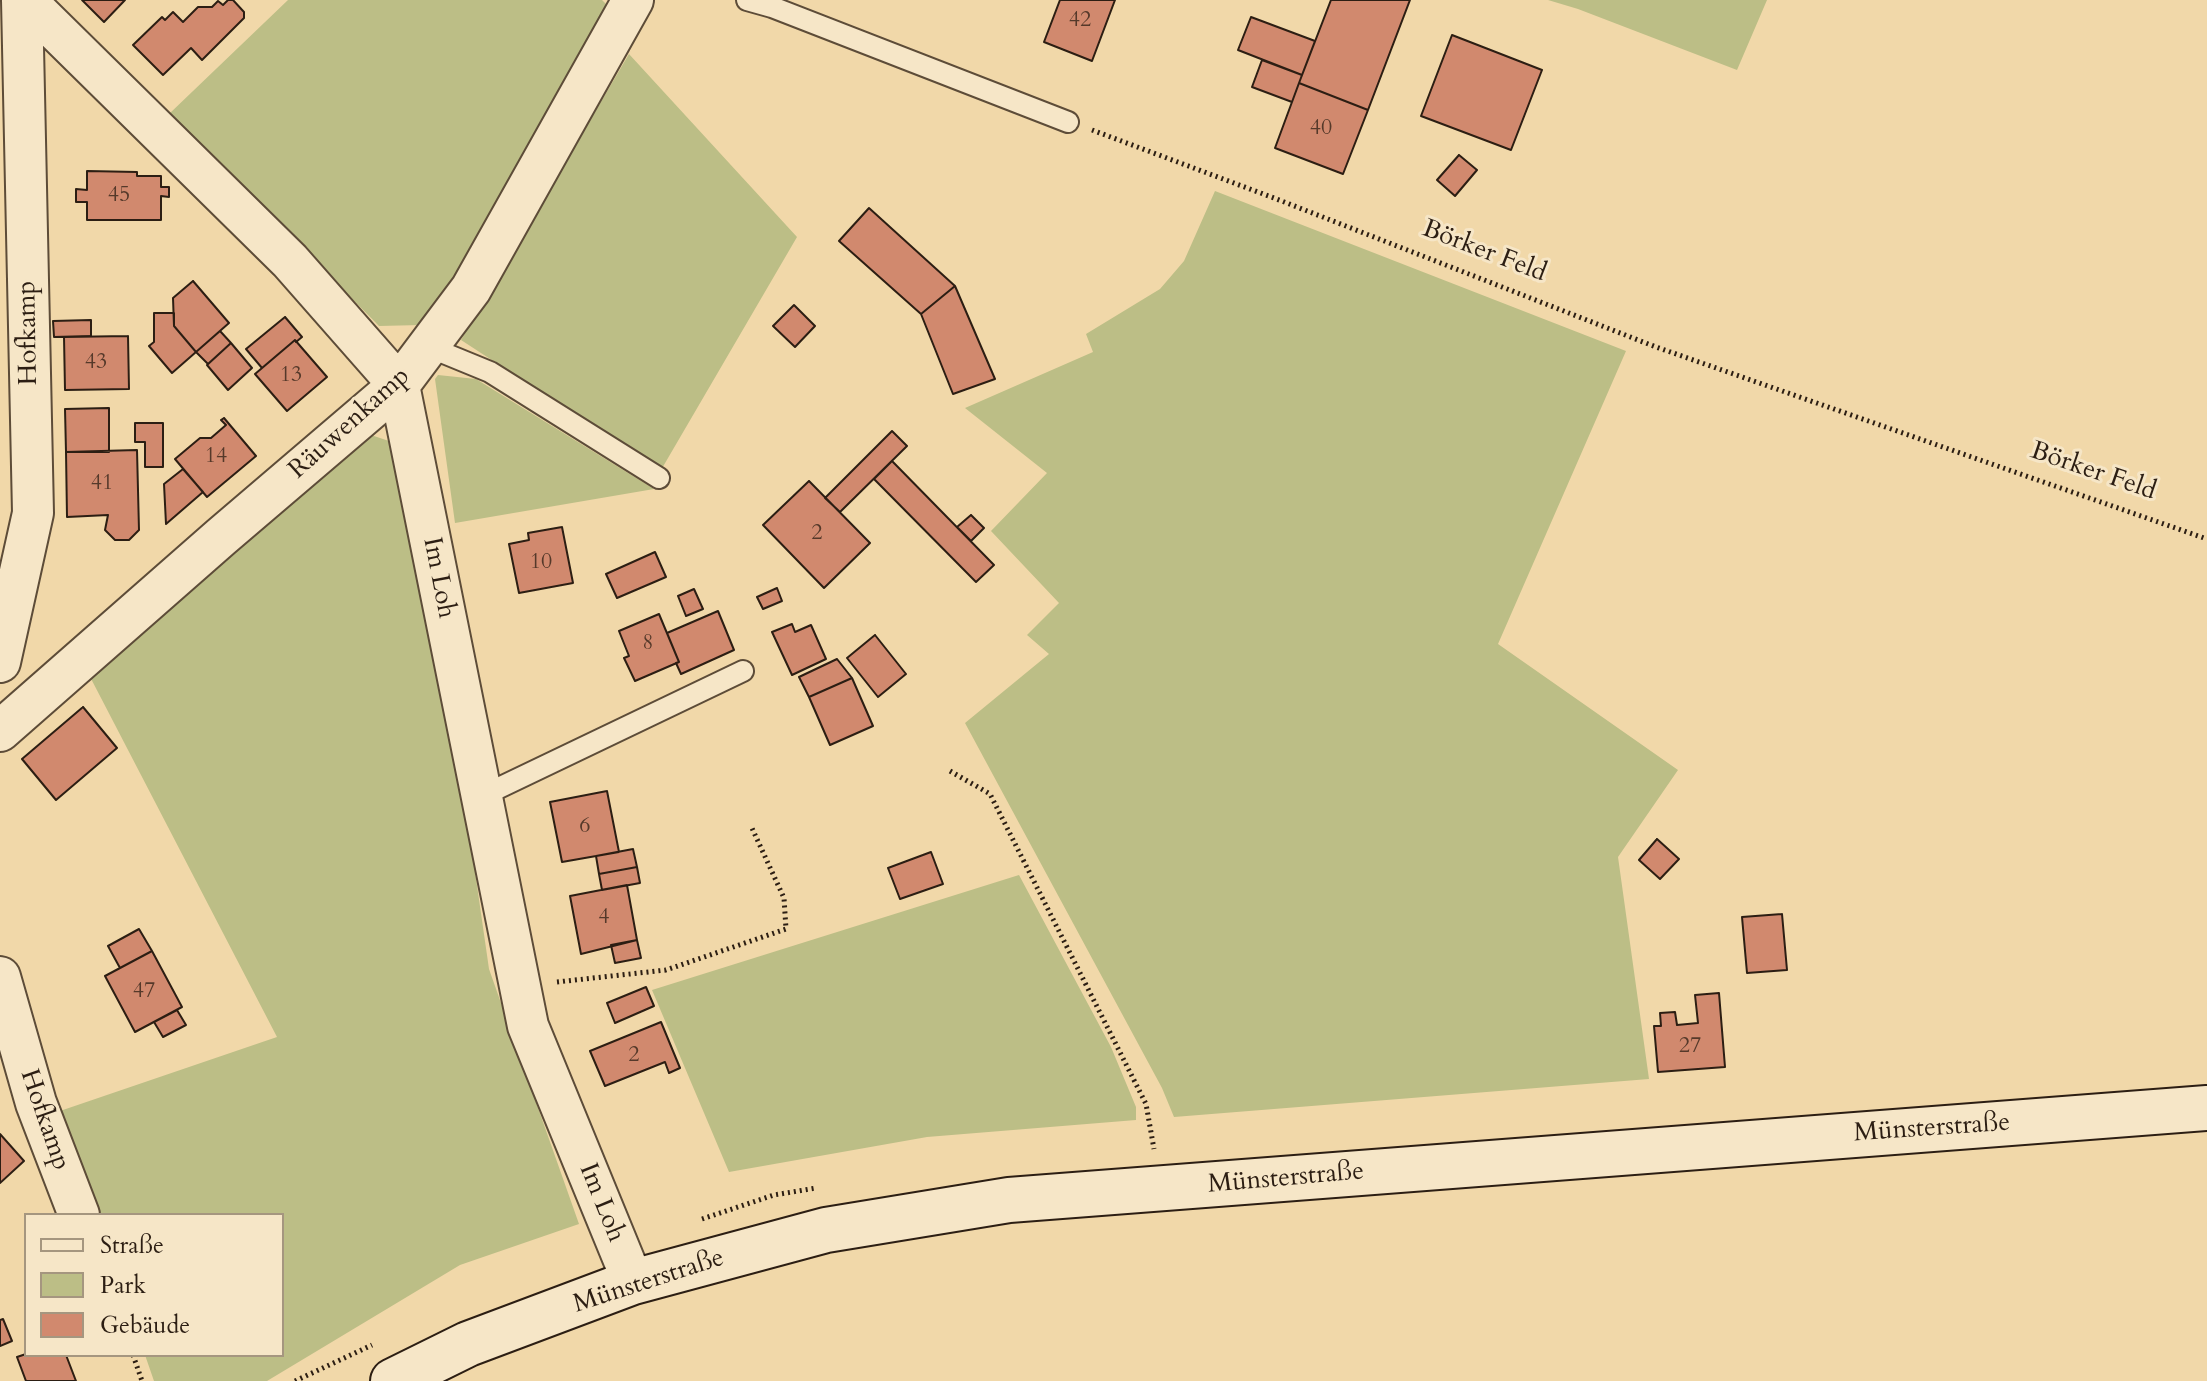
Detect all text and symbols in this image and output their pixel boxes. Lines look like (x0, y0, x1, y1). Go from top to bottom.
house number: 42 (1069, 8, 1091, 34)
house number: 40 (1310, 116, 1332, 142)
house number: 45 (108, 183, 130, 209)
street label: Börker Feld (1418, 214, 1550, 290)
street label: Hofkamp (12, 280, 46, 386)
house number: 43 (85, 350, 107, 376)
street label: Räuwenkamp (283, 362, 417, 486)
house number: 13 (280, 363, 302, 389)
street label: Börker Feld (2026, 436, 2160, 508)
house number: 14 (205, 444, 227, 470)
house number: 41 (91, 471, 113, 497)
house number: 2 (811, 521, 823, 547)
street label: Im Loh (415, 535, 461, 621)
house number: 10 (530, 550, 552, 576)
house number: 8 (642, 631, 654, 657)
house number: 6 (579, 814, 591, 840)
house number: 4 (598, 905, 610, 931)
house number: 47 (133, 979, 155, 1005)
house number: 27 (1679, 1034, 1701, 1060)
house number: 2 (628, 1043, 640, 1069)
street label: Hofkamp (12, 1065, 76, 1175)
street label: Münsterstraße (1853, 1108, 2011, 1150)
street label: Münsterstraße (1207, 1157, 1365, 1201)
street label: Im Loh (571, 1159, 631, 1247)
legend (24, 1213, 284, 1357)
text: Straße (100, 1229, 164, 1262)
street label: Münsterstraße (570, 1243, 728, 1321)
text: Park (100, 1269, 146, 1302)
text: Gebäude (100, 1309, 190, 1342)

